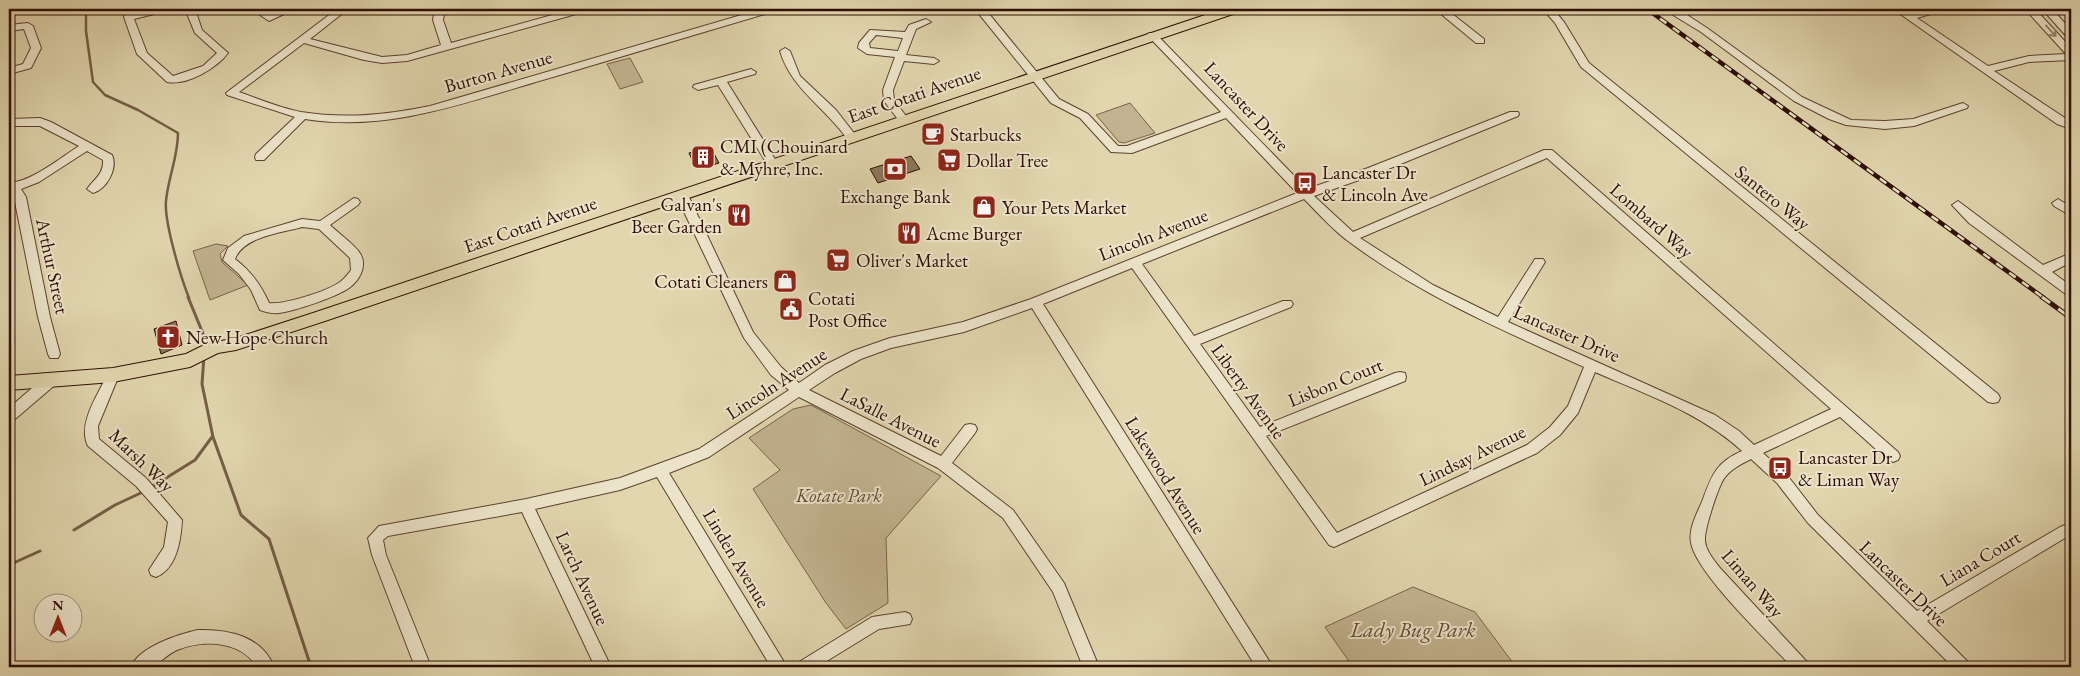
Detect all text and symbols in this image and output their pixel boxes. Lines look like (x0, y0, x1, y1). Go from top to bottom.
one-way arrow (2045, 25, 2057, 38)
street label: Burton Avenue (441, 44, 555, 99)
street label: Lancaster Drive (1199, 56, 1295, 157)
street label: East Cotati Avenue (844, 60, 984, 129)
cafe icon: Starbucks (920, 121, 946, 147)
place label: Starbucks (950, 122, 1021, 147)
place label: CMI (Chouinard & Myhre, Inc. (720, 134, 848, 181)
building icon: CMI (Chouinard & Myhre, Inc. (690, 144, 716, 170)
supermarket icon: Dollar Tree (936, 147, 962, 173)
place label: Dollar Tree (966, 148, 1048, 173)
bank icon: Exchange Bank (882, 156, 908, 182)
street label: Santero Way (1730, 159, 1816, 236)
place label: Lancaster Dr & Lincoln Ave (1322, 160, 1428, 207)
bus stop icon: Lancaster Dr & Lincoln Ave (1292, 170, 1318, 196)
street label: Lombard Way (1605, 177, 1699, 264)
place label: Exchange Bank (840, 184, 951, 209)
street label: East Cotati Avenue (460, 190, 600, 259)
place label: Galvan's Beer Garden (631, 192, 722, 239)
shop icon: Your Pets Market (971, 194, 997, 220)
place label: Your Pets Market (1002, 195, 1126, 220)
restaurant icon: Galvan's Beer Garden (726, 202, 752, 228)
street label: Lincoln Avenue (1095, 202, 1211, 267)
street label: Arthur Street (30, 215, 75, 316)
restaurant icon: Acme Burger (896, 220, 922, 246)
place label: Acme Burger (925, 221, 1023, 246)
supermarket icon: Oliver's Market (825, 247, 851, 273)
place label: Oliver's Market (856, 248, 968, 273)
shop icon: Cotati Cleaners (772, 268, 798, 294)
place label: Cotati Cleaners (654, 269, 768, 294)
place label: Cotati Post Office (808, 286, 887, 333)
public building icon: Cotati Post Office (778, 296, 804, 322)
street label: Lancaster Drive (1510, 299, 1624, 368)
church icon: New Hope Church (155, 324, 181, 350)
place label: New Hope Church (186, 325, 329, 350)
street label: Liberty Avenue (1206, 339, 1292, 444)
street label: Lincoln Avenue (721, 342, 831, 425)
street label: Lisbon Court (1284, 352, 1386, 413)
street label: LaSalle Avenue (836, 381, 945, 454)
street label: Lakewood Avenue (1119, 412, 1212, 539)
street label: Lindsay Avenue (1415, 419, 1530, 492)
street label: Marsh Way (104, 423, 180, 498)
place label: Lancaster Dr & Liman Way (1798, 445, 1900, 492)
bus stop icon: Lancaster Dr & Liman Way (1767, 455, 1793, 481)
park label: Kotate Park (795, 483, 882, 508)
street label: Linden Avenue (697, 504, 776, 612)
street label: Liana Court (1935, 525, 2025, 592)
street label: Larch Avenue (550, 527, 615, 629)
street label: Lancaster Drive (1854, 535, 1953, 632)
street label: Liman Way (1716, 544, 1790, 623)
north arrow (32, 594, 82, 644)
text: N (52, 596, 64, 614)
park label: Lady Bug Park (1349, 615, 1476, 644)

